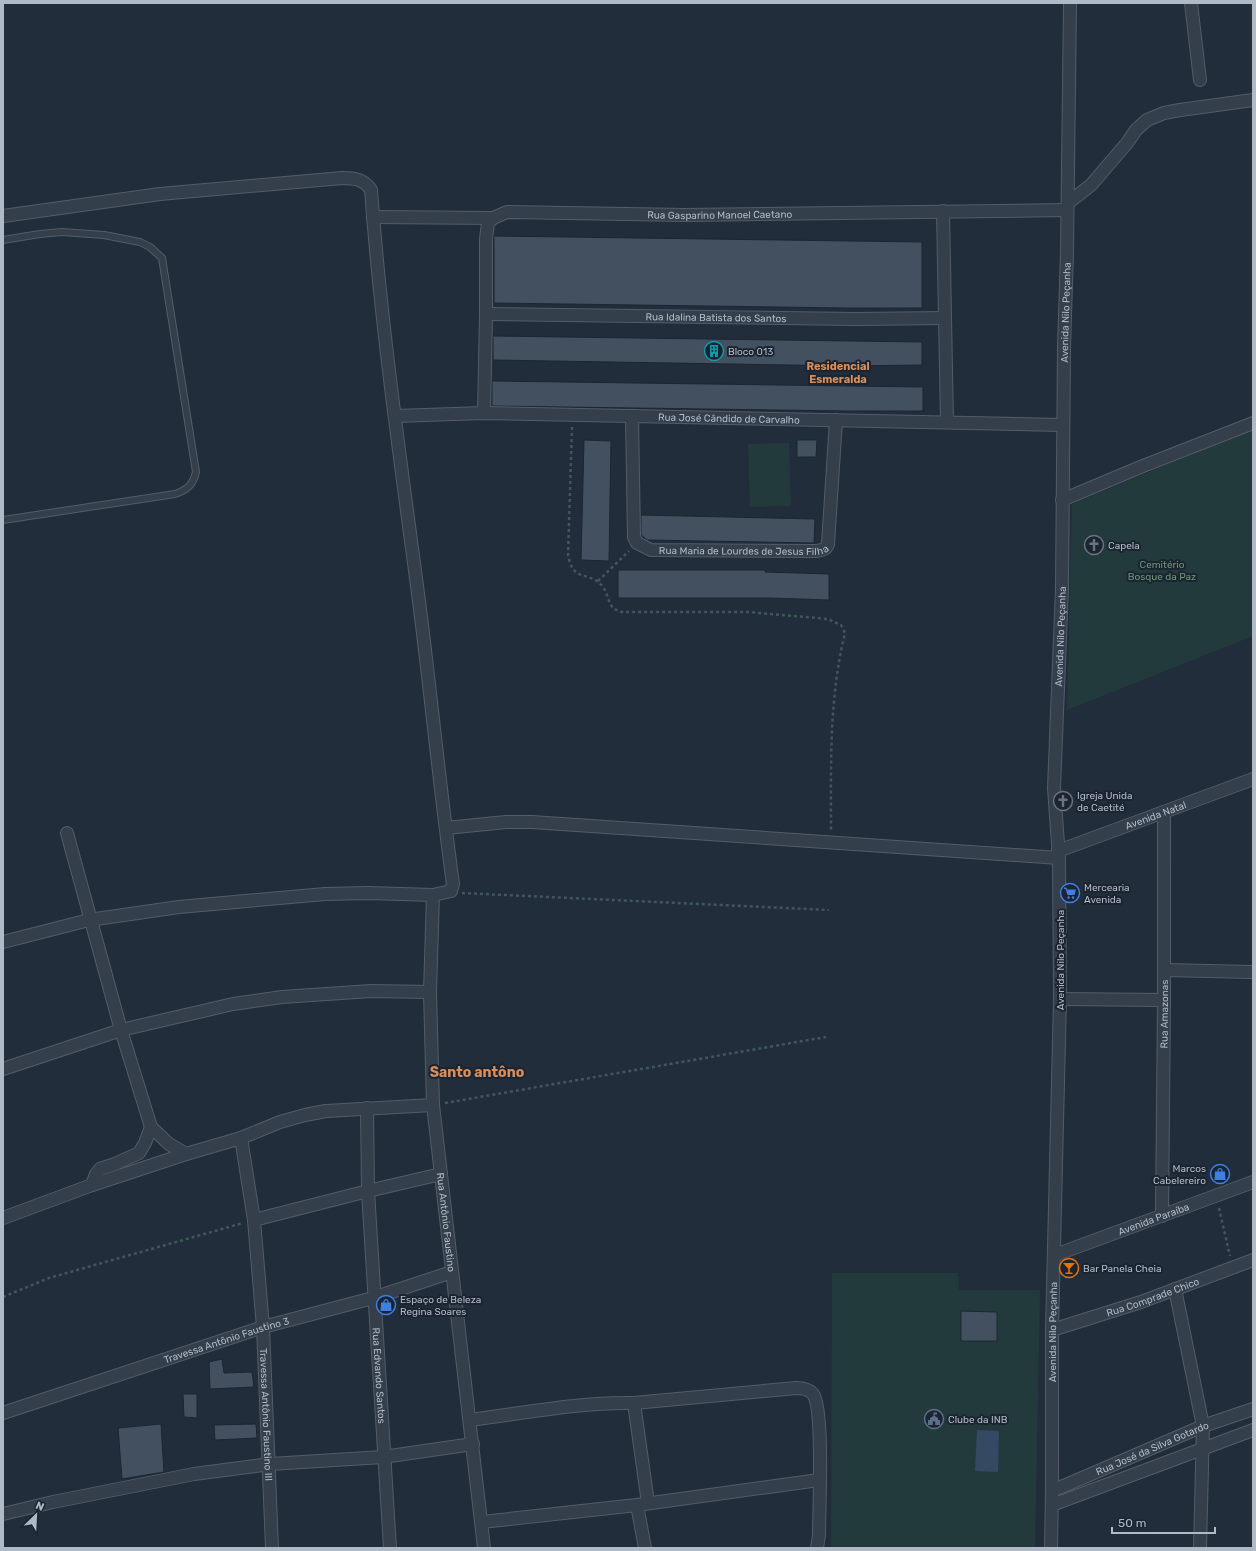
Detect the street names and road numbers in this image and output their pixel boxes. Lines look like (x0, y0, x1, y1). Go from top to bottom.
street label: Rua Gasparino Manoel Caetano (647, 209, 793, 222)
street label: Avenida Nilo Peçanha (1059, 262, 1074, 363)
street label: Rua Idalina Batista dos Santos (645, 311, 787, 325)
street label: Rua José Cândido de Carvalho (658, 412, 800, 427)
street label: Rua Maria de Lourdes de Jesus Filha (659, 543, 832, 558)
street label: Avenida Nilo Peçanha (1053, 586, 1069, 687)
street label: Avenida Natal (1124, 799, 1188, 833)
street label: Avenida Nilo Peçanha (1055, 910, 1067, 1010)
street label: Rua Amazonas (1159, 980, 1171, 1049)
street label: Rua Antônio Faustino (434, 1172, 457, 1273)
street label: Avenida Paraíba (1117, 1201, 1191, 1238)
street label: Rua Comprade Chico (1105, 1276, 1201, 1320)
street label: Avenida Nilo Peçanha (1047, 1282, 1060, 1382)
street label: Travessa Antônio Faustino 3 (162, 1315, 291, 1366)
street label: Rua Edvando Santos (369, 1327, 387, 1424)
street label: Travessa Antônio Faustino III (257, 1348, 274, 1481)
street label: Rua José da Silva Gotardo (1094, 1419, 1211, 1478)

